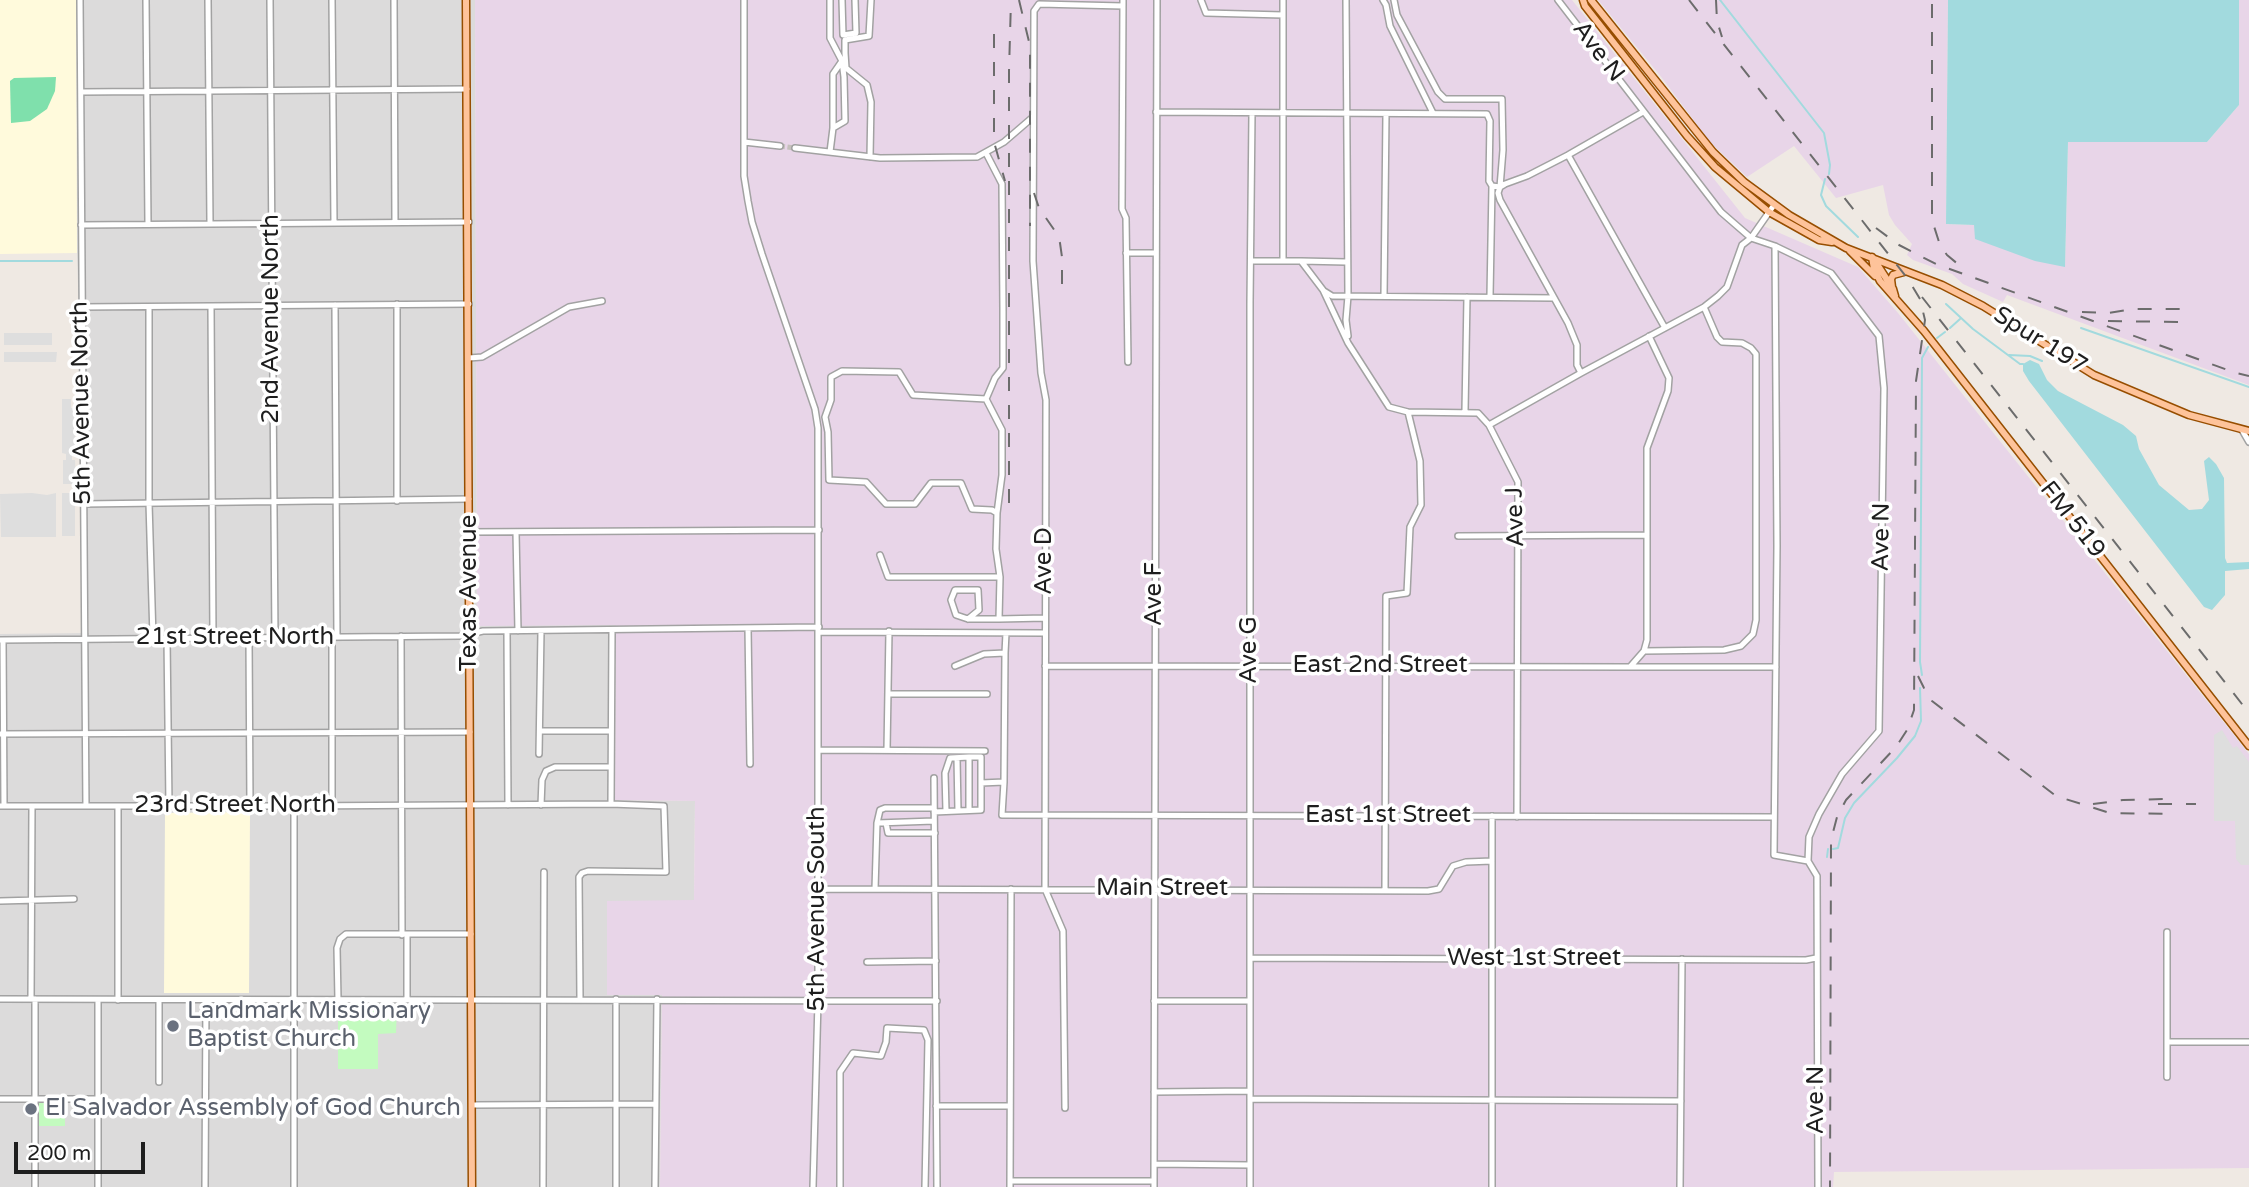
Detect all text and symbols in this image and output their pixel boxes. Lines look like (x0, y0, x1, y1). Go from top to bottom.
street label: Ave N (1566, 16, 1630, 88)
street label: 2nd Avenue North (258, 214, 286, 424)
street label: 5th Avenue North (66, 301, 98, 505)
street label: Spur 197 (1988, 301, 2092, 381)
street label: FM 519 (2033, 476, 2111, 564)
street label: Ave J (1501, 486, 1531, 548)
street label: Ave N (1867, 502, 1897, 572)
street label: Texas Avenue (456, 515, 484, 671)
street label: Ave D (1031, 527, 1059, 595)
street label: Ave F (1141, 562, 1169, 626)
street label: Ave G (1236, 616, 1264, 684)
street label: 21st Street North (136, 624, 334, 652)
street label: East 2nd Street (1292, 652, 1468, 680)
street label: 23rd Street North (134, 792, 336, 820)
street label: East 1st Street (1305, 802, 1471, 830)
street label: 5th Avenue South (804, 806, 832, 1012)
street label: Main Street (1096, 875, 1228, 903)
street label: West 1st Street (1447, 945, 1621, 973)
place label: Landmark Missionary Baptist Church (187, 998, 431, 1054)
marker: Landmark Missionary Baptist Church (165, 1018, 181, 1034)
street label: Ave N (1803, 1066, 1831, 1134)
place label: El Salvador Assembly of God Church (45, 1095, 461, 1123)
marker: El Salvador Assembly of God Church (23, 1101, 39, 1117)
scale bar (18, 1128, 149, 1172)
text: 200 m (27, 1141, 91, 1166)

